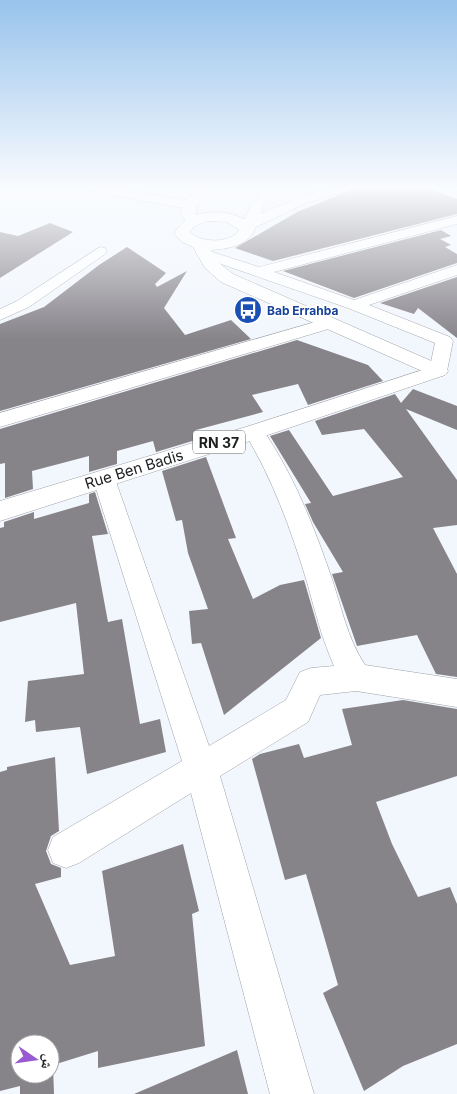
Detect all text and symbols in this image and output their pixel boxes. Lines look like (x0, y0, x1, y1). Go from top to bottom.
bus stop icon: Bab Errahba (233, 295, 263, 325)
place label: Bab Errahba (267, 303, 338, 318)
road number: RN 37 (193, 431, 245, 454)
street label: Rue Ben Badis (82, 445, 186, 493)
north arrow (10, 1034, 60, 1084)
text: ش (37, 1053, 58, 1071)

